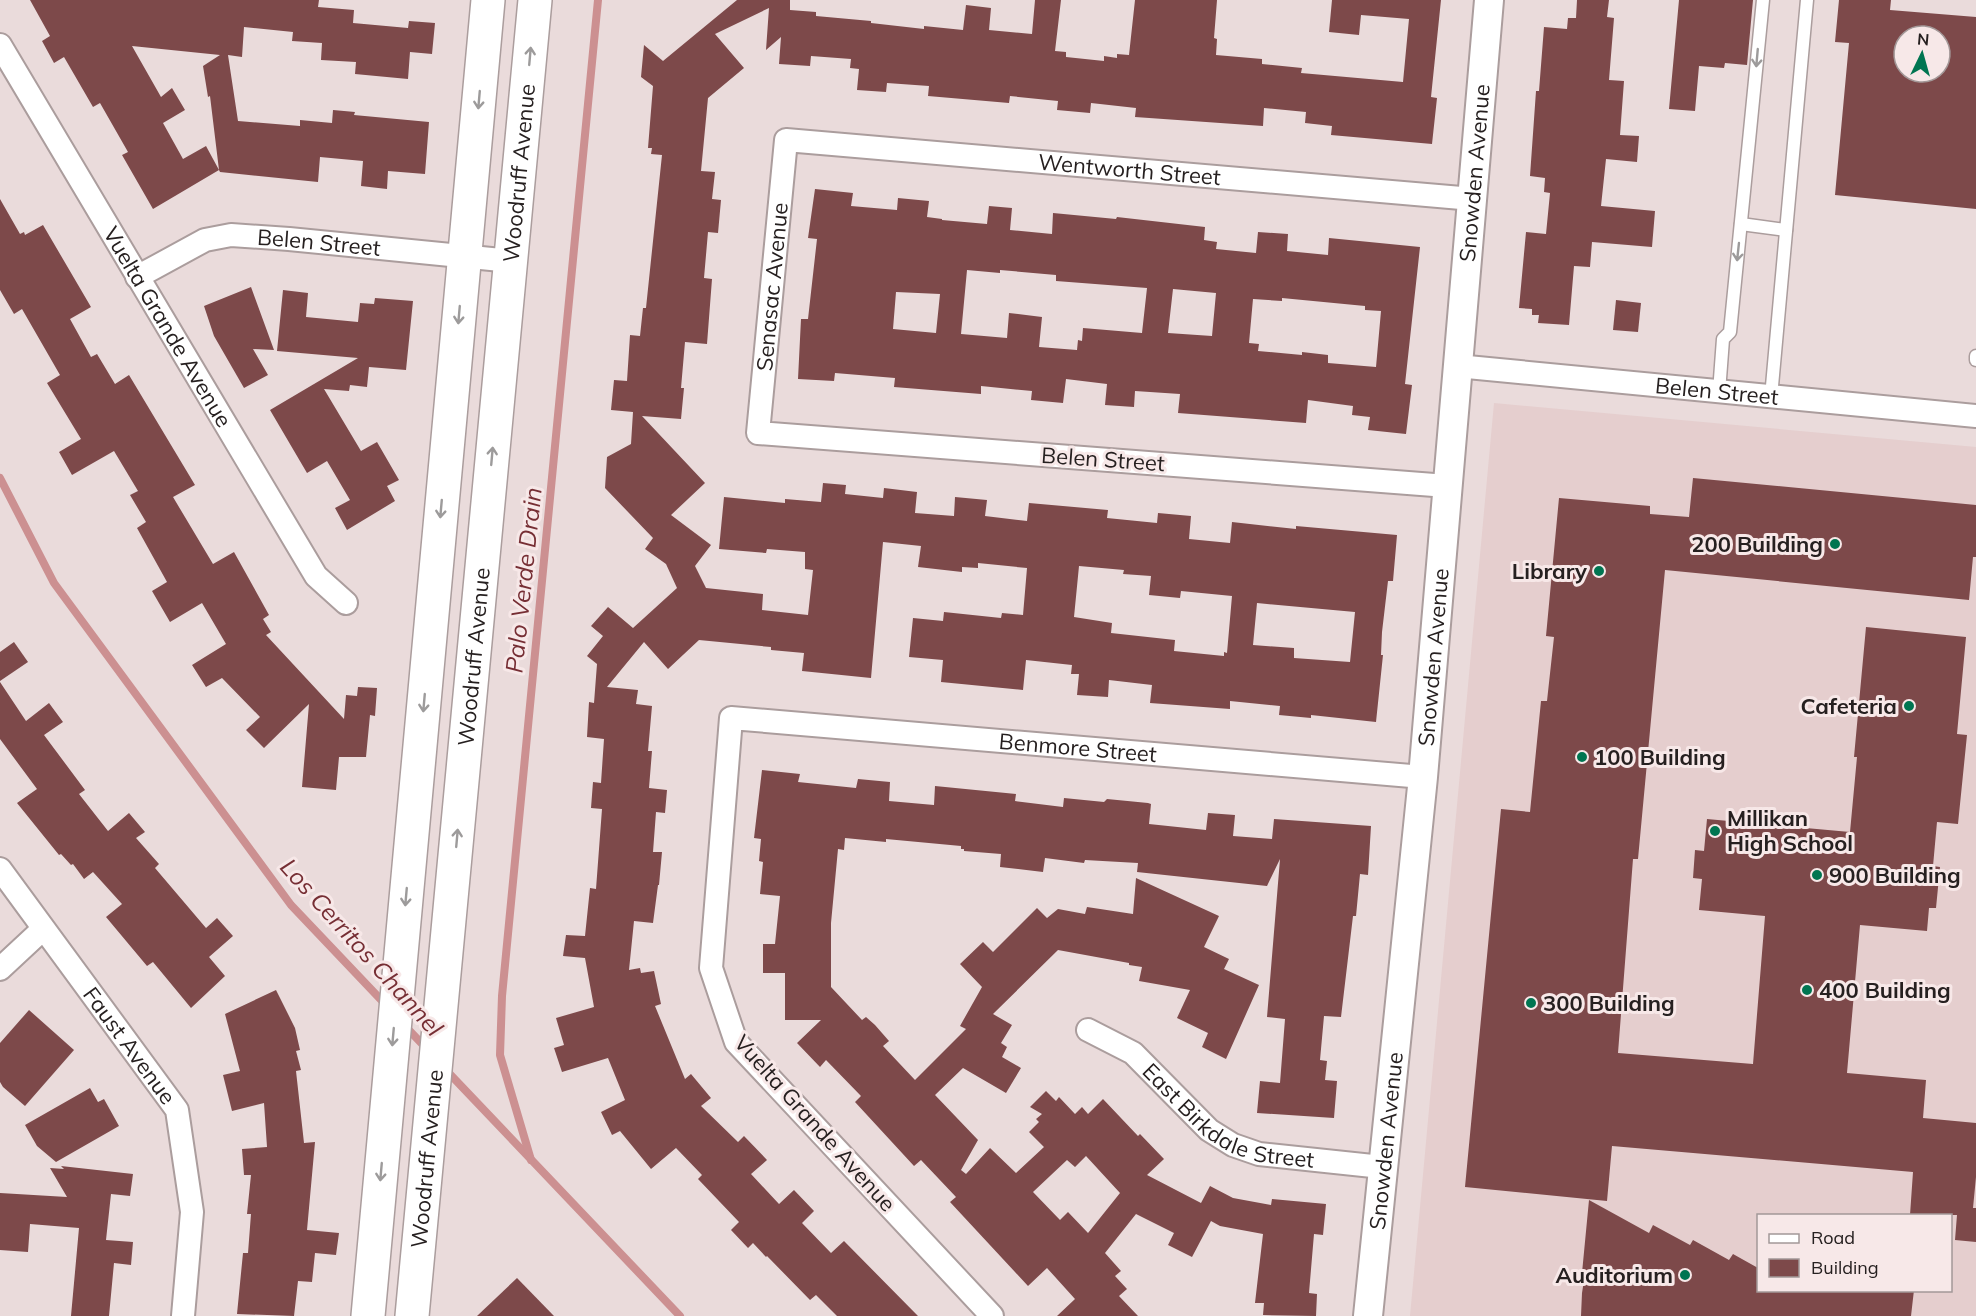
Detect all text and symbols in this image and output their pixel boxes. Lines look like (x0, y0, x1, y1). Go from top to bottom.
north arrow (1892, 24, 1952, 84)
text: N (1916, 29, 1930, 50)
one-way arrow (525, 46, 536, 66)
one-way arrow (1751, 48, 1762, 68)
street label: Woodruff Avenue (497, 82, 541, 263)
street label: Snowden Avenue (1453, 83, 1496, 263)
one-way arrow (473, 90, 484, 110)
street label: Wentworth Street (1037, 148, 1222, 191)
street label: Senasac Avenue (750, 201, 794, 372)
street label: Vuelta Grande Avenue (97, 222, 238, 432)
street label: Belen Street (256, 223, 382, 262)
one-way arrow (1732, 242, 1743, 262)
one-way arrow (453, 304, 464, 324)
street label: Belen Street (1654, 371, 1780, 411)
street label: Belen Street (1040, 441, 1166, 477)
one-way arrow (487, 447, 498, 467)
water label: Palo Verde Drain (498, 486, 548, 674)
one-way arrow (435, 498, 446, 518)
place label: 200 Building (1691, 530, 1823, 558)
marker: 200 Building (1828, 537, 1842, 551)
place label: Library (1512, 557, 1587, 585)
marker: Library (1592, 564, 1606, 578)
street label: Woodruff Avenue (451, 566, 496, 747)
street label: Snowden Avenue (1412, 567, 1455, 747)
place label: Cafeteria (1801, 692, 1897, 720)
one-way arrow (418, 693, 429, 713)
marker: Cafeteria (1902, 699, 1916, 713)
street label: Benmore Street (998, 727, 1158, 768)
place label: 100 Building (1594, 743, 1726, 771)
marker: 100 Building (1575, 750, 1589, 764)
place label: Millikan High School (1727, 804, 1853, 857)
marker: Millikan High School (1708, 824, 1722, 838)
one-way arrow (452, 829, 463, 849)
water label: Los Cerritos Channel (274, 852, 450, 1042)
place label: 900 Building (1829, 861, 1961, 889)
marker: 900 Building (1810, 868, 1824, 882)
one-way arrow (400, 887, 411, 907)
place label: 400 Building (1819, 976, 1951, 1004)
street label: Faust Avenue (77, 981, 182, 1110)
marker: 400 Building (1800, 983, 1814, 997)
place label: 300 Building (1543, 989, 1675, 1017)
marker: 300 Building (1524, 996, 1538, 1010)
one-way arrow (387, 1027, 398, 1047)
street label: Vuelta Grande Avenue (728, 1029, 902, 1217)
street label: Snowden Avenue (1363, 1051, 1409, 1231)
street label: East Birkdale Street (1137, 1057, 1316, 1174)
street label: Woodruff Avenue (404, 1068, 449, 1249)
one-way arrow (375, 1162, 386, 1181)
legend (1757, 1214, 1952, 1292)
text: Road (1811, 1226, 1855, 1249)
text: Building (1811, 1256, 1879, 1279)
place label: Auditorium (1555, 1261, 1673, 1289)
marker: Auditorium (1678, 1268, 1692, 1282)

